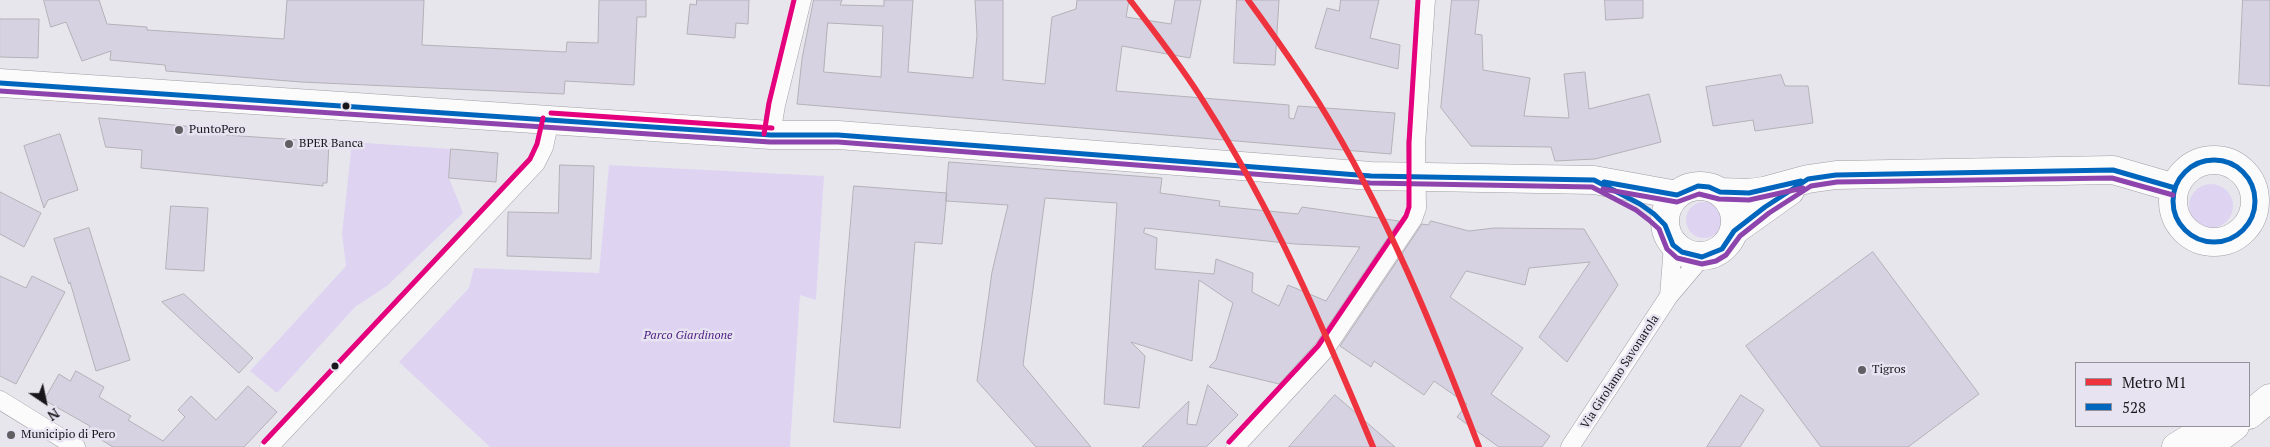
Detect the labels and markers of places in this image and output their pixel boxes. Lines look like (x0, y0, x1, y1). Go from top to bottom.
unlabelled marker (341, 101, 351, 111)
place label: PuntoPero (189, 123, 245, 137)
marker: PuntoPero (173, 124, 185, 136)
place label: BPER Banca (299, 137, 363, 151)
marker: BPER Banca (283, 138, 295, 150)
unlabelled marker (330, 361, 340, 371)
place label: Tigros (1872, 363, 1906, 377)
marker: Tigros (1856, 364, 1868, 376)
place label: Municipio di Pero (21, 428, 115, 442)
marker: Municipio di Pero (5, 429, 17, 441)

